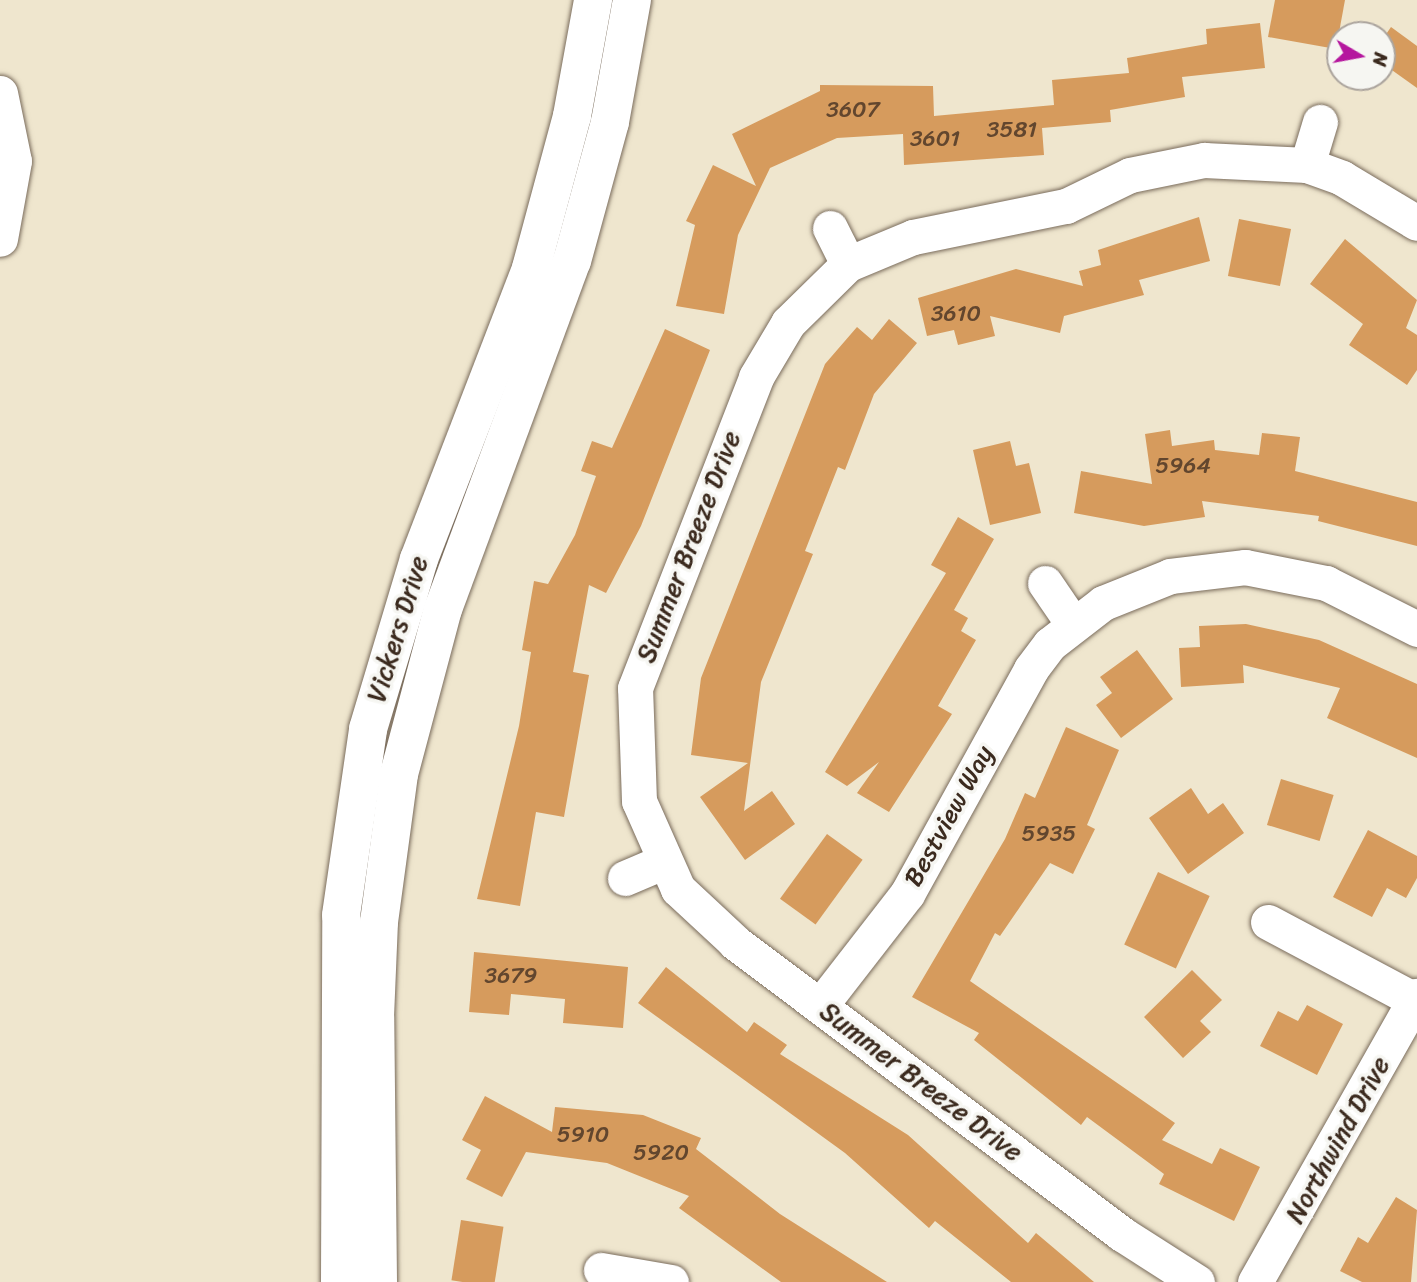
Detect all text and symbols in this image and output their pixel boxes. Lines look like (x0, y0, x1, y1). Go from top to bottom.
north arrow (1326, 21, 1396, 91)
text: N (1363, 50, 1398, 69)
house number: 3607 (826, 96, 880, 124)
house number: 3581 (987, 116, 1037, 144)
house number: 3601 (910, 125, 960, 153)
house number: 3610 (931, 300, 981, 328)
street label: Summer Breeze Drive (630, 427, 748, 667)
house number: 5964 (1155, 452, 1211, 480)
street label: Vickers Drive (361, 552, 435, 706)
street label: Bestview Way (897, 740, 1001, 892)
house number: 5935 (1022, 820, 1076, 848)
house number: 3679 (485, 962, 537, 990)
street label: Summer Breeze Drive (814, 996, 1028, 1168)
street label: Northwind Drive (1279, 1051, 1397, 1229)
house number: 5910 (557, 1121, 609, 1149)
house number: 5920 (633, 1139, 689, 1167)

